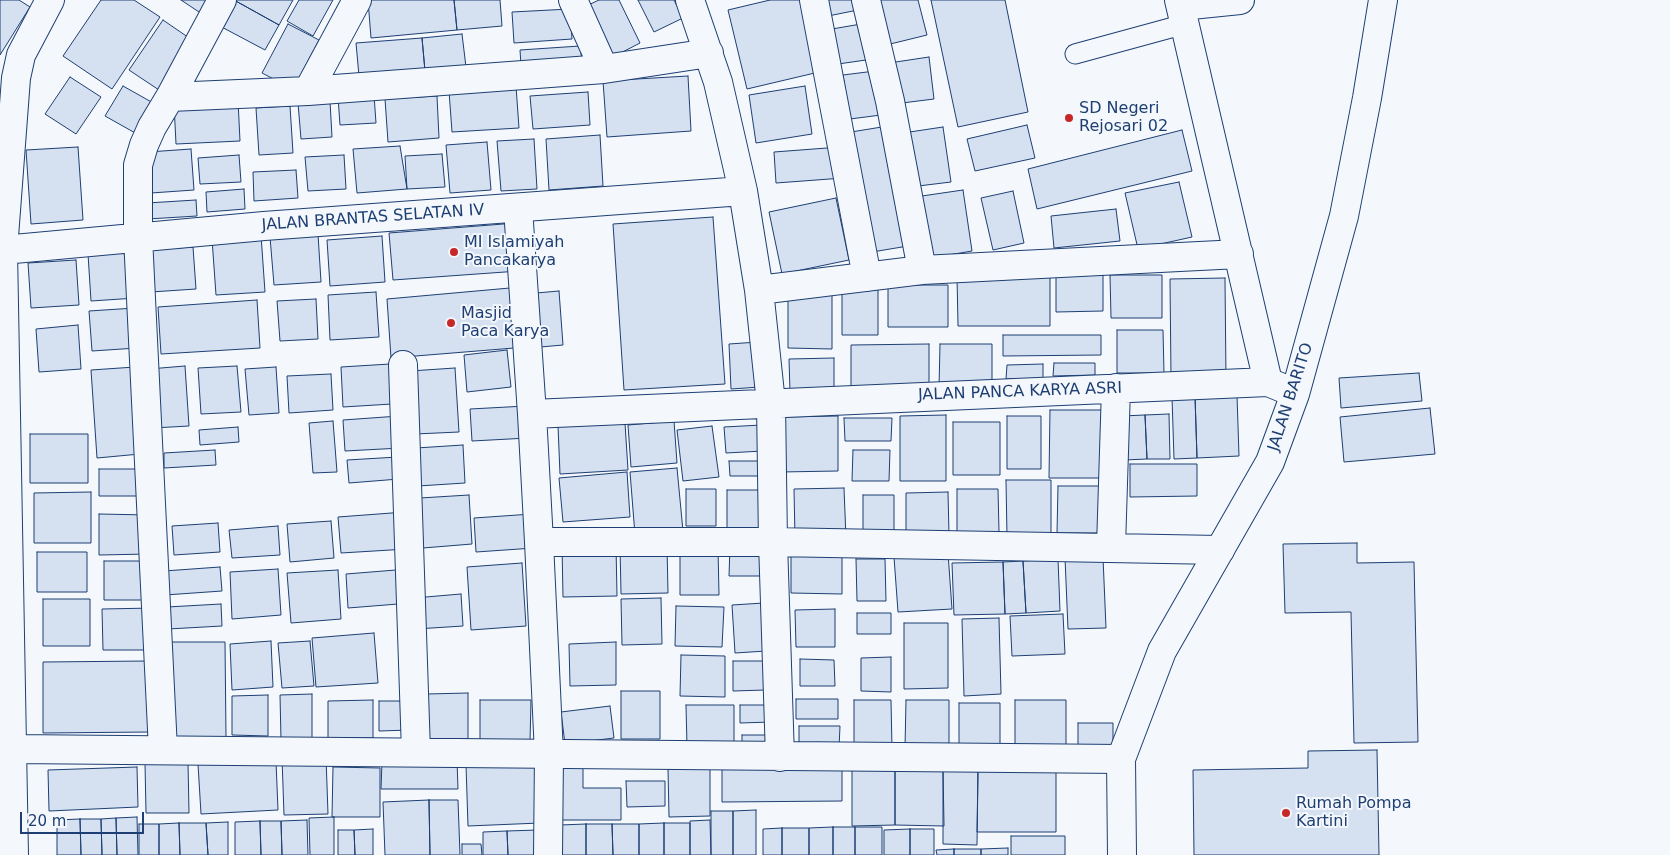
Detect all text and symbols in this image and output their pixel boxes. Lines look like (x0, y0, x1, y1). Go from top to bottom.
place label: SD Negeri Rejosari 02 (1079, 99, 1168, 137)
marker: SD Negeri Rejosari 02 (1063, 112, 1075, 124)
street label: JALAN BRANTAS SELATAN IV (261, 201, 485, 235)
place label: MI Islamiyah Pancakarya (464, 233, 564, 271)
marker: MI Islamiyah Pancakarya (448, 246, 460, 258)
place label: Masjid Paca Karya (461, 304, 549, 342)
marker: Masjid Paca Karya (445, 317, 457, 329)
street label: JALAN BARITO (1264, 340, 1318, 454)
street label: JALAN PANCA KARYA ASRI (918, 379, 1122, 405)
place label: Rumah Pompa Kartini (1296, 794, 1412, 832)
scale bar (22, 802, 146, 834)
marker: Rumah Pompa Kartini (1280, 807, 1292, 819)
text: 20 m (28, 812, 66, 830)

